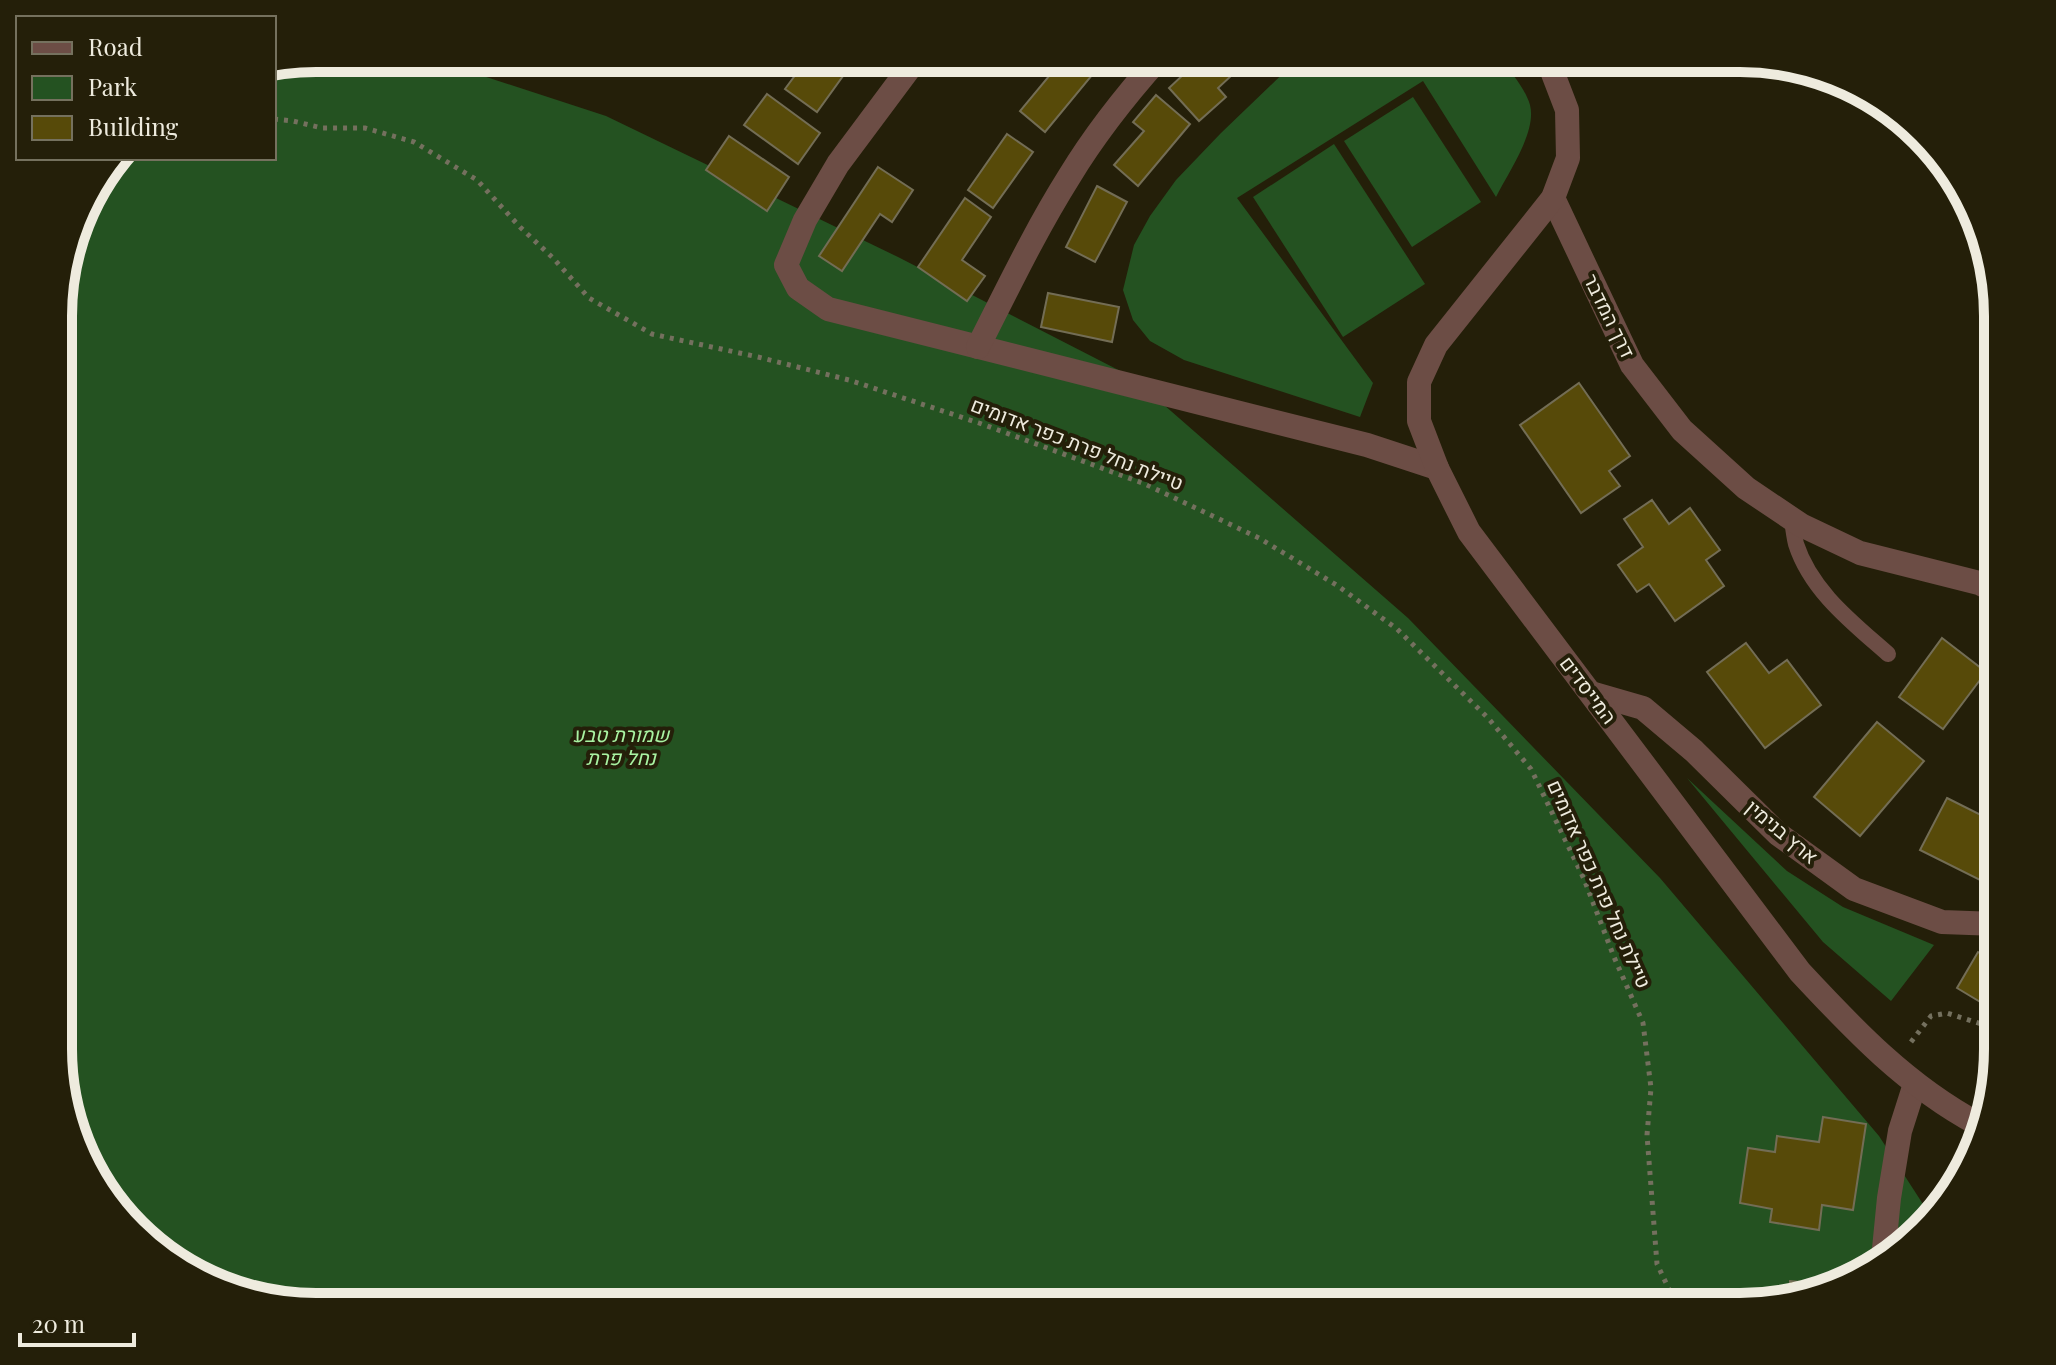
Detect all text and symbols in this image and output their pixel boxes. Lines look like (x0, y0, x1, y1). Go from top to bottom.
legend (16, 16, 276, 160)
text: Road (88, 30, 143, 62)
text: Park (88, 70, 138, 102)
text: Building (88, 110, 179, 142)
street label: דרך המדבר (1578, 269, 1642, 362)
street label: טיילת נחל פרת כפר אדומים (968, 390, 1188, 496)
street label: המייסדים (1555, 650, 1624, 729)
park label: שמורת טבע נחל פרת (573, 720, 670, 770)
street label: טיילת נחל פרת כפר אדומים (1542, 775, 1659, 992)
street label: ארץ בנימין (1741, 793, 1825, 869)
scale bar (20, 1297, 134, 1347)
text: 20 m (32, 1307, 85, 1339)

